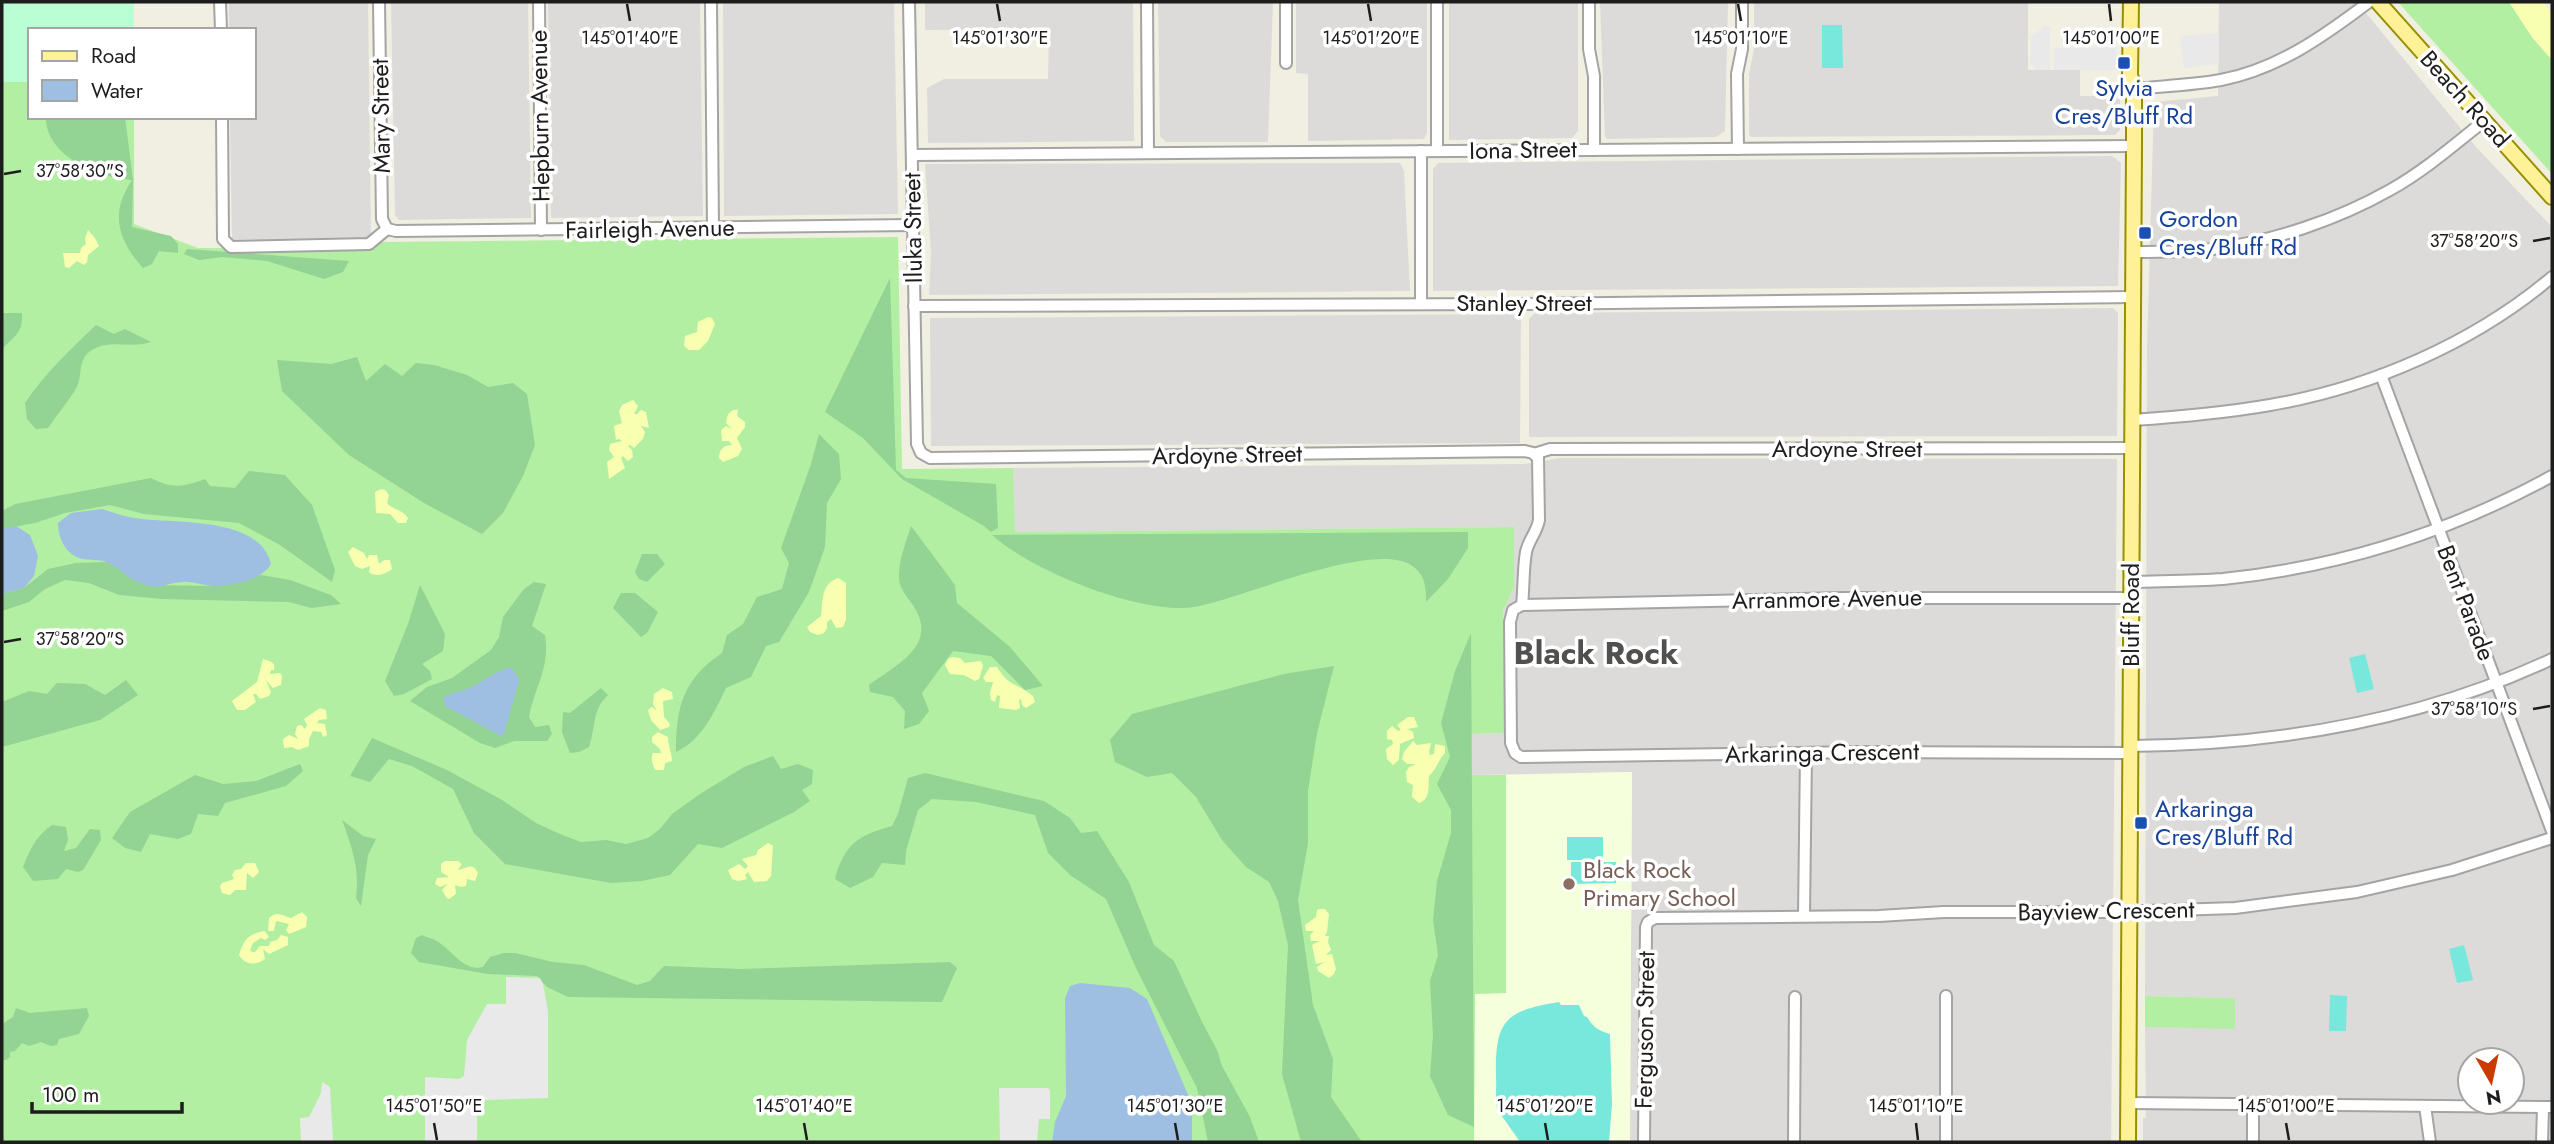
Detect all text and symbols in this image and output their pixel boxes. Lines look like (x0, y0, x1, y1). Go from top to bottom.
text: 145°01'40"E (581, 25, 679, 51)
text: 145°01'30"E (952, 25, 1048, 51)
text: 145°01'20"E (1322, 25, 1420, 51)
text: 145°01'10"E (1694, 25, 1788, 51)
text: 145°01'00"E (2062, 25, 2160, 51)
legend (28, 28, 256, 119)
street label: Hepburn Avenue (520, 30, 559, 202)
text: Road (91, 41, 136, 71)
street label: Beach Road (2412, 42, 2519, 155)
marker: Sylvia Cres/Bluff Rd (2116, 55, 2132, 71)
street label: Mary Street (362, 58, 399, 174)
place label: Sylvia Cres/Bluff Rd (2055, 70, 2193, 133)
text: Water (91, 76, 144, 106)
street label: Iona Street (1469, 131, 1577, 168)
text: 37°58'30"S (36, 158, 124, 184)
street label: Iluka Street (894, 172, 931, 284)
place label: Gordon Cres/Bluff Rd (2159, 201, 2297, 264)
street label: Fairleigh Avenue (565, 210, 735, 247)
marker: Gordon Cres/Bluff Rd (2137, 225, 2153, 241)
text: 37°58'20"S (2430, 228, 2518, 254)
street label: Stanley Street (1456, 285, 1592, 320)
street label: Ardoyne Street (1772, 431, 1922, 466)
street label: Ardoyne Street (1151, 436, 1303, 473)
street label: Bent Parade (2428, 540, 2505, 666)
street label: Bluff Road (2113, 563, 2148, 667)
street label: Arranmore Avenue (1731, 579, 1923, 618)
text: 37°58'20"S (36, 626, 124, 652)
district label: Black Rock (1514, 630, 1679, 676)
text: 37°58'10"S (2431, 696, 2517, 722)
street label: Arkaringa Crescent (1725, 733, 1920, 772)
place label: Arkaringa Cres/Bluff Rd (2155, 791, 2293, 854)
marker: Arkaringa Cres/Bluff Rd (2133, 815, 2149, 831)
place label: Black Rock Primary School (1583, 852, 1736, 915)
marker: Black Rock Primary School (1561, 876, 1577, 892)
street label: Bayview Crescent (2017, 891, 2195, 930)
street label: Ferguson Street (1626, 951, 1663, 1109)
north arrow (2456, 1046, 2526, 1116)
scale bar (32, 1070, 182, 1114)
text: 100 m (42, 1080, 99, 1110)
text: N (2484, 1083, 2503, 1112)
text: 145°01'50"E (385, 1093, 483, 1119)
text: 145°01'40"E (755, 1093, 853, 1119)
text: 145°01'30"E (1127, 1093, 1223, 1119)
text: 145°01'20"E (1496, 1093, 1594, 1119)
text: 145°01'10"E (1869, 1093, 1963, 1119)
text: 145°01'00"E (2237, 1093, 2335, 1119)

